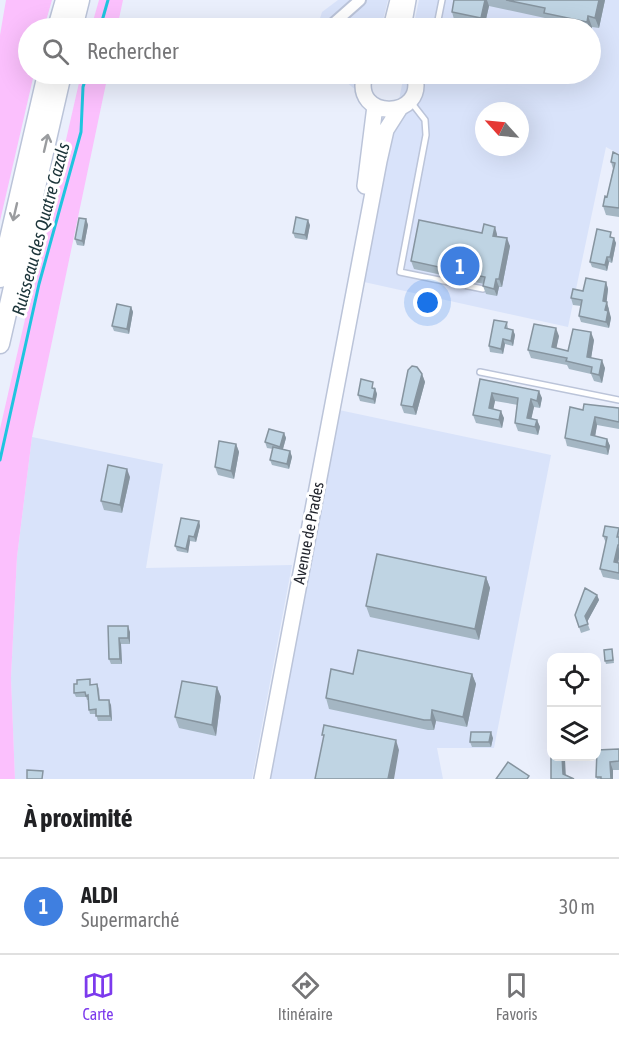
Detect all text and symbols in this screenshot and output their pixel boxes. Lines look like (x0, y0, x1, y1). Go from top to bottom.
search box (18, 18, 601, 84)
icon: search (39, 35, 72, 68)
text: Rechercher (87, 38, 178, 64)
north arrow (475, 102, 529, 156)
one-way arrow (40, 134, 52, 153)
water label: Ruisseau des Quatre Cazals (7, 140, 74, 317)
one-way arrow (9, 202, 20, 222)
pin: 1 (440, 244, 480, 288)
your location (413, 288, 442, 317)
street label: Avenue de Prades (289, 480, 327, 586)
map controls (547, 653, 601, 761)
button: locate (547, 653, 601, 707)
button: layers (547, 707, 601, 761)
text: À proximité (24, 803, 132, 833)
text: ALDI (81, 882, 118, 908)
text: 1 (39, 895, 48, 918)
text: 30 m (559, 895, 595, 918)
text: Supermarché (81, 908, 179, 931)
tab: Carte (82, 969, 115, 1023)
tab: Itinéraire (278, 969, 333, 1023)
tab: Favoris (496, 969, 537, 1023)

